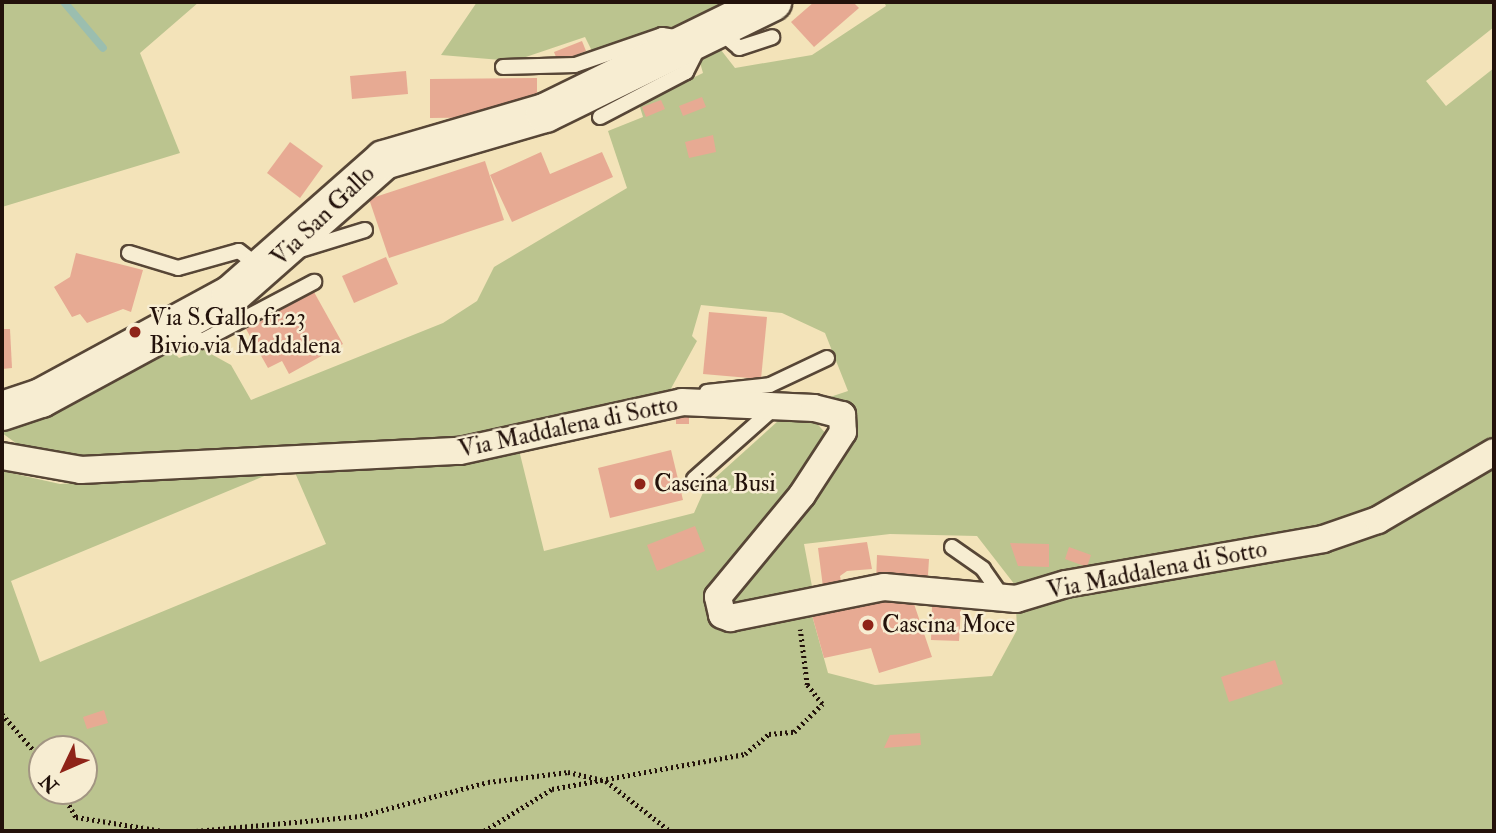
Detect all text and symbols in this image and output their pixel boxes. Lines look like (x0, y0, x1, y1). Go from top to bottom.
street label: Via San Gallo (265, 160, 381, 272)
place label: Via S.Gallo fr.23 Bivio via Maddalena (149, 304, 341, 360)
marker: Via S.Gallo fr.23 Bivio via Maddalena (127, 324, 143, 340)
street label: Via Maddalena di Sotto (456, 390, 680, 464)
place label: Cascina Busi (654, 470, 776, 498)
marker: Cascina Busi (632, 476, 648, 492)
street label: Via Maddalena di Sotto (1045, 535, 1269, 605)
place label: Cascina Moce (882, 611, 1015, 639)
marker: Cascina Moce (860, 617, 876, 633)
north arrow (28, 735, 98, 805)
text: N (35, 769, 64, 798)

